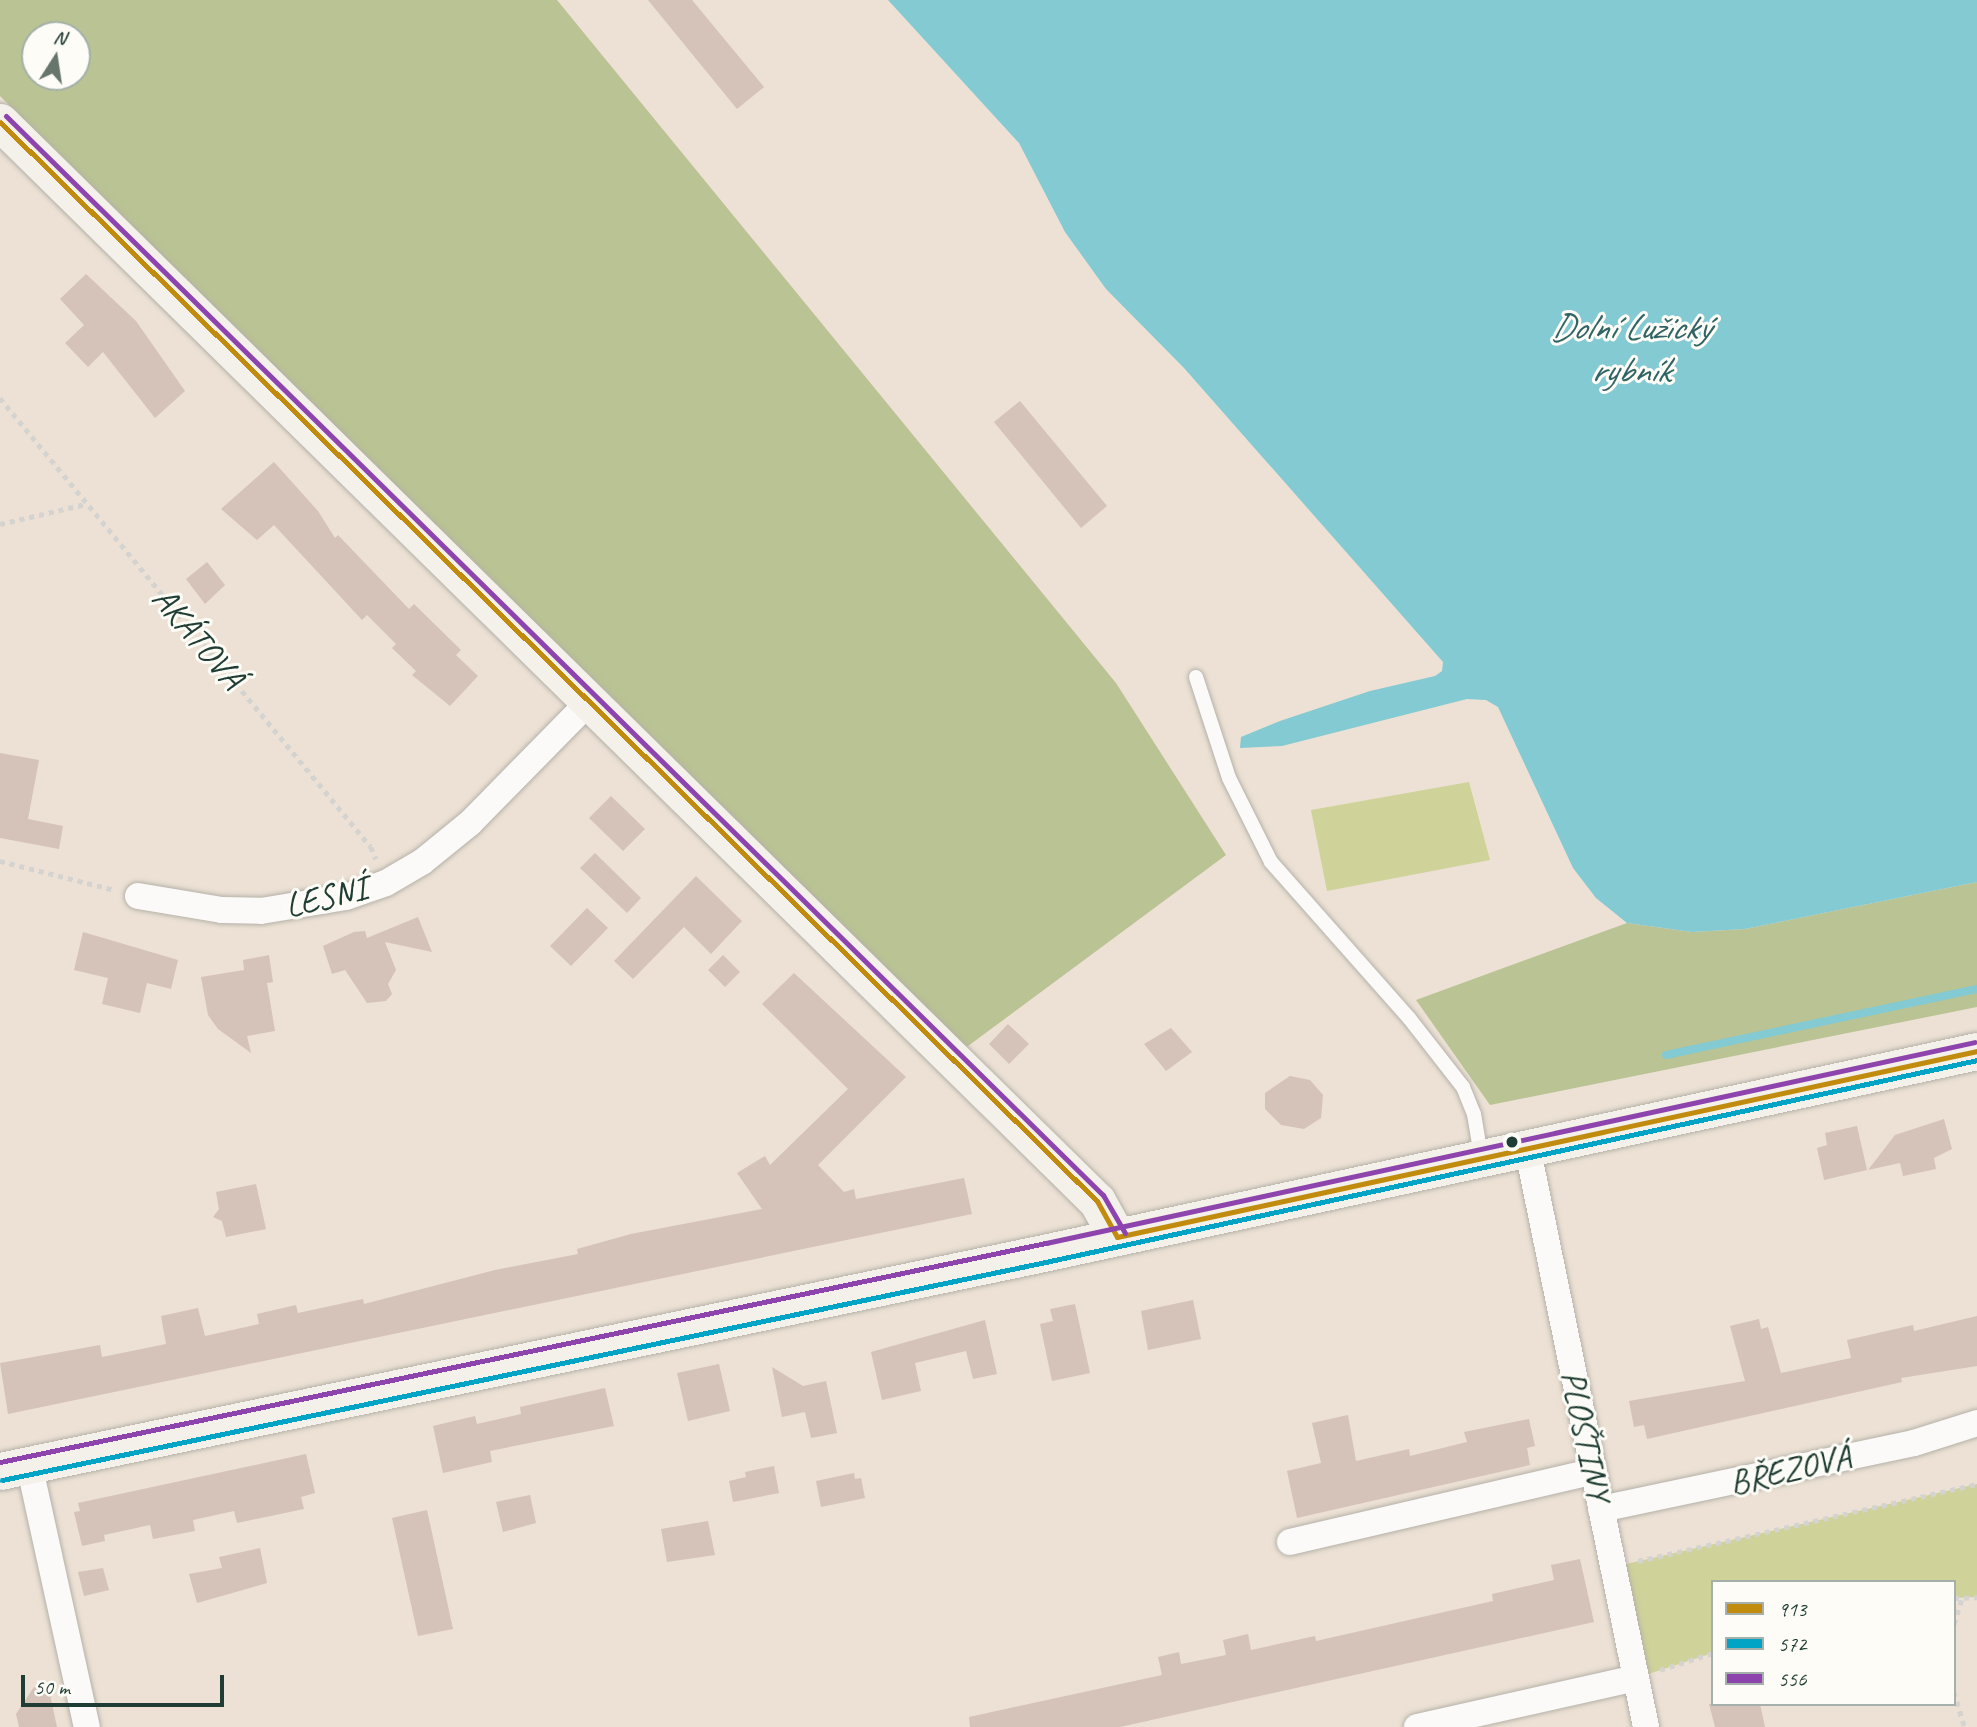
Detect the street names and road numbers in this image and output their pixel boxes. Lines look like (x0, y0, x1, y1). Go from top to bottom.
street label: AKÁTOVÁ (143, 578, 253, 698)
street label: LESNÍ (281, 867, 371, 927)
street label: PLOŠTINY (1552, 1367, 1620, 1505)
street label: BŘEZOVÁ (1725, 1436, 1855, 1504)

